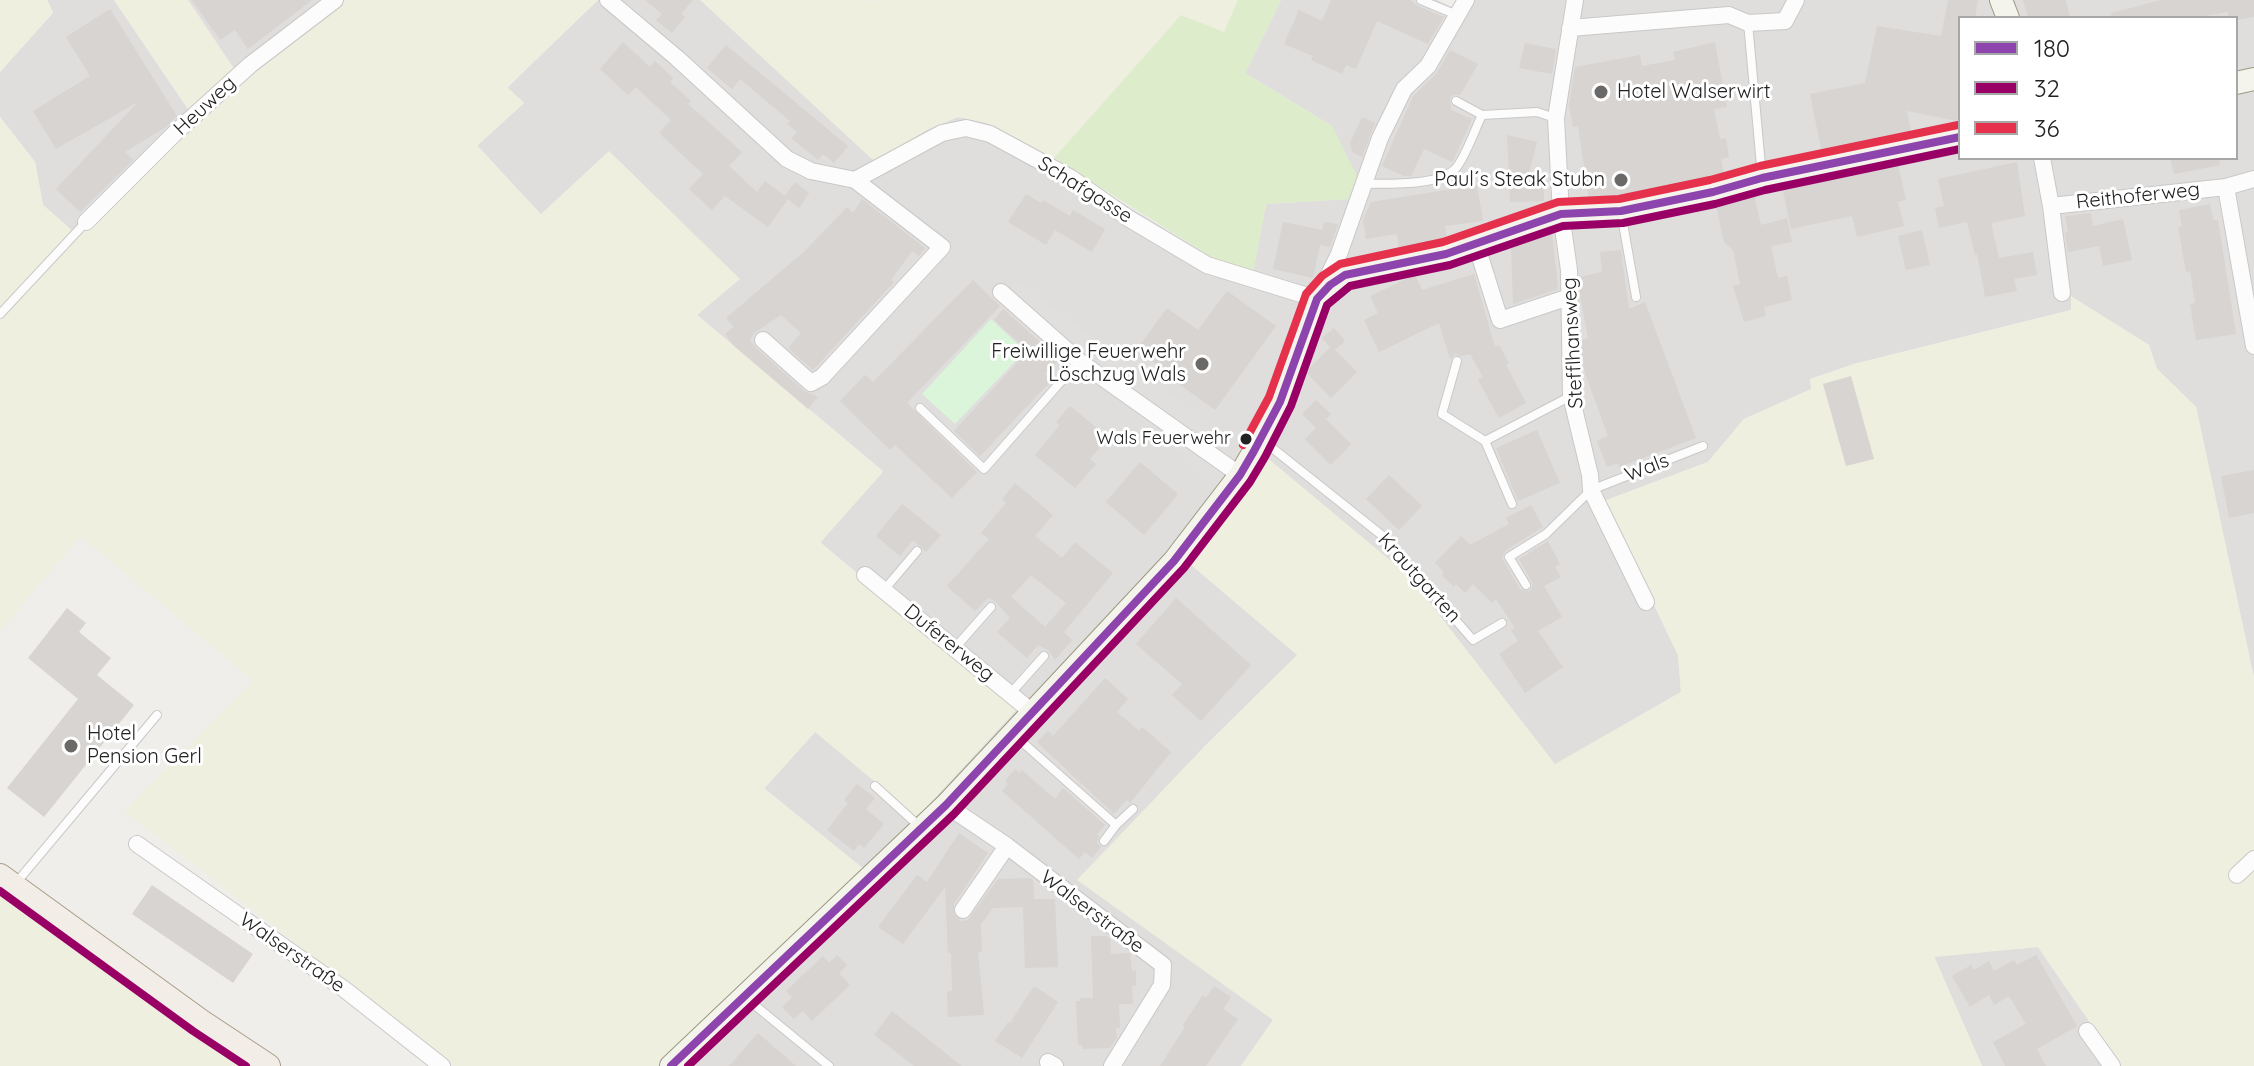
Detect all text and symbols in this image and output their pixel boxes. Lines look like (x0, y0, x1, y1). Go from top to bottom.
legend (1958, 16, 2238, 160)
text: 180 (2034, 33, 2070, 63)
street label: Heuweg (169, 71, 241, 141)
text: 32 (2034, 73, 2060, 103)
place label: Hotel Walserwirt (1617, 80, 1771, 104)
marker: Hotel Walserwirt (1592, 83, 1610, 101)
text: 36 (2034, 113, 2060, 143)
street label: Schafgasse (1033, 152, 1137, 228)
place label: Paul´s Steak Stubn (1434, 168, 1605, 192)
marker: Paul´s Steak Stubn (1612, 171, 1630, 189)
street label: Reithoferweg (2075, 178, 2201, 214)
street label: Stefflhansweg (1558, 277, 1588, 409)
place label: Freiwillige Feuerwehr Löschzug Wals (991, 340, 1186, 387)
marker: Freiwillige Feuerwehr Löschzug Wals (1193, 355, 1211, 373)
place label: Wals Feuerwehr (1096, 428, 1231, 450)
marker: Wals Feuerwehr (1238, 431, 1254, 447)
street label: Wals (1622, 449, 1672, 487)
street label: Krautgarten (1372, 528, 1466, 628)
street label: Dufererweg (899, 599, 999, 687)
place label: Hotel Pension Gerl (87, 722, 202, 769)
marker: Hotel Pension Gerl (62, 737, 80, 755)
street label: Walserstraße (1036, 865, 1148, 959)
street label: Walserstraße (235, 908, 349, 998)

